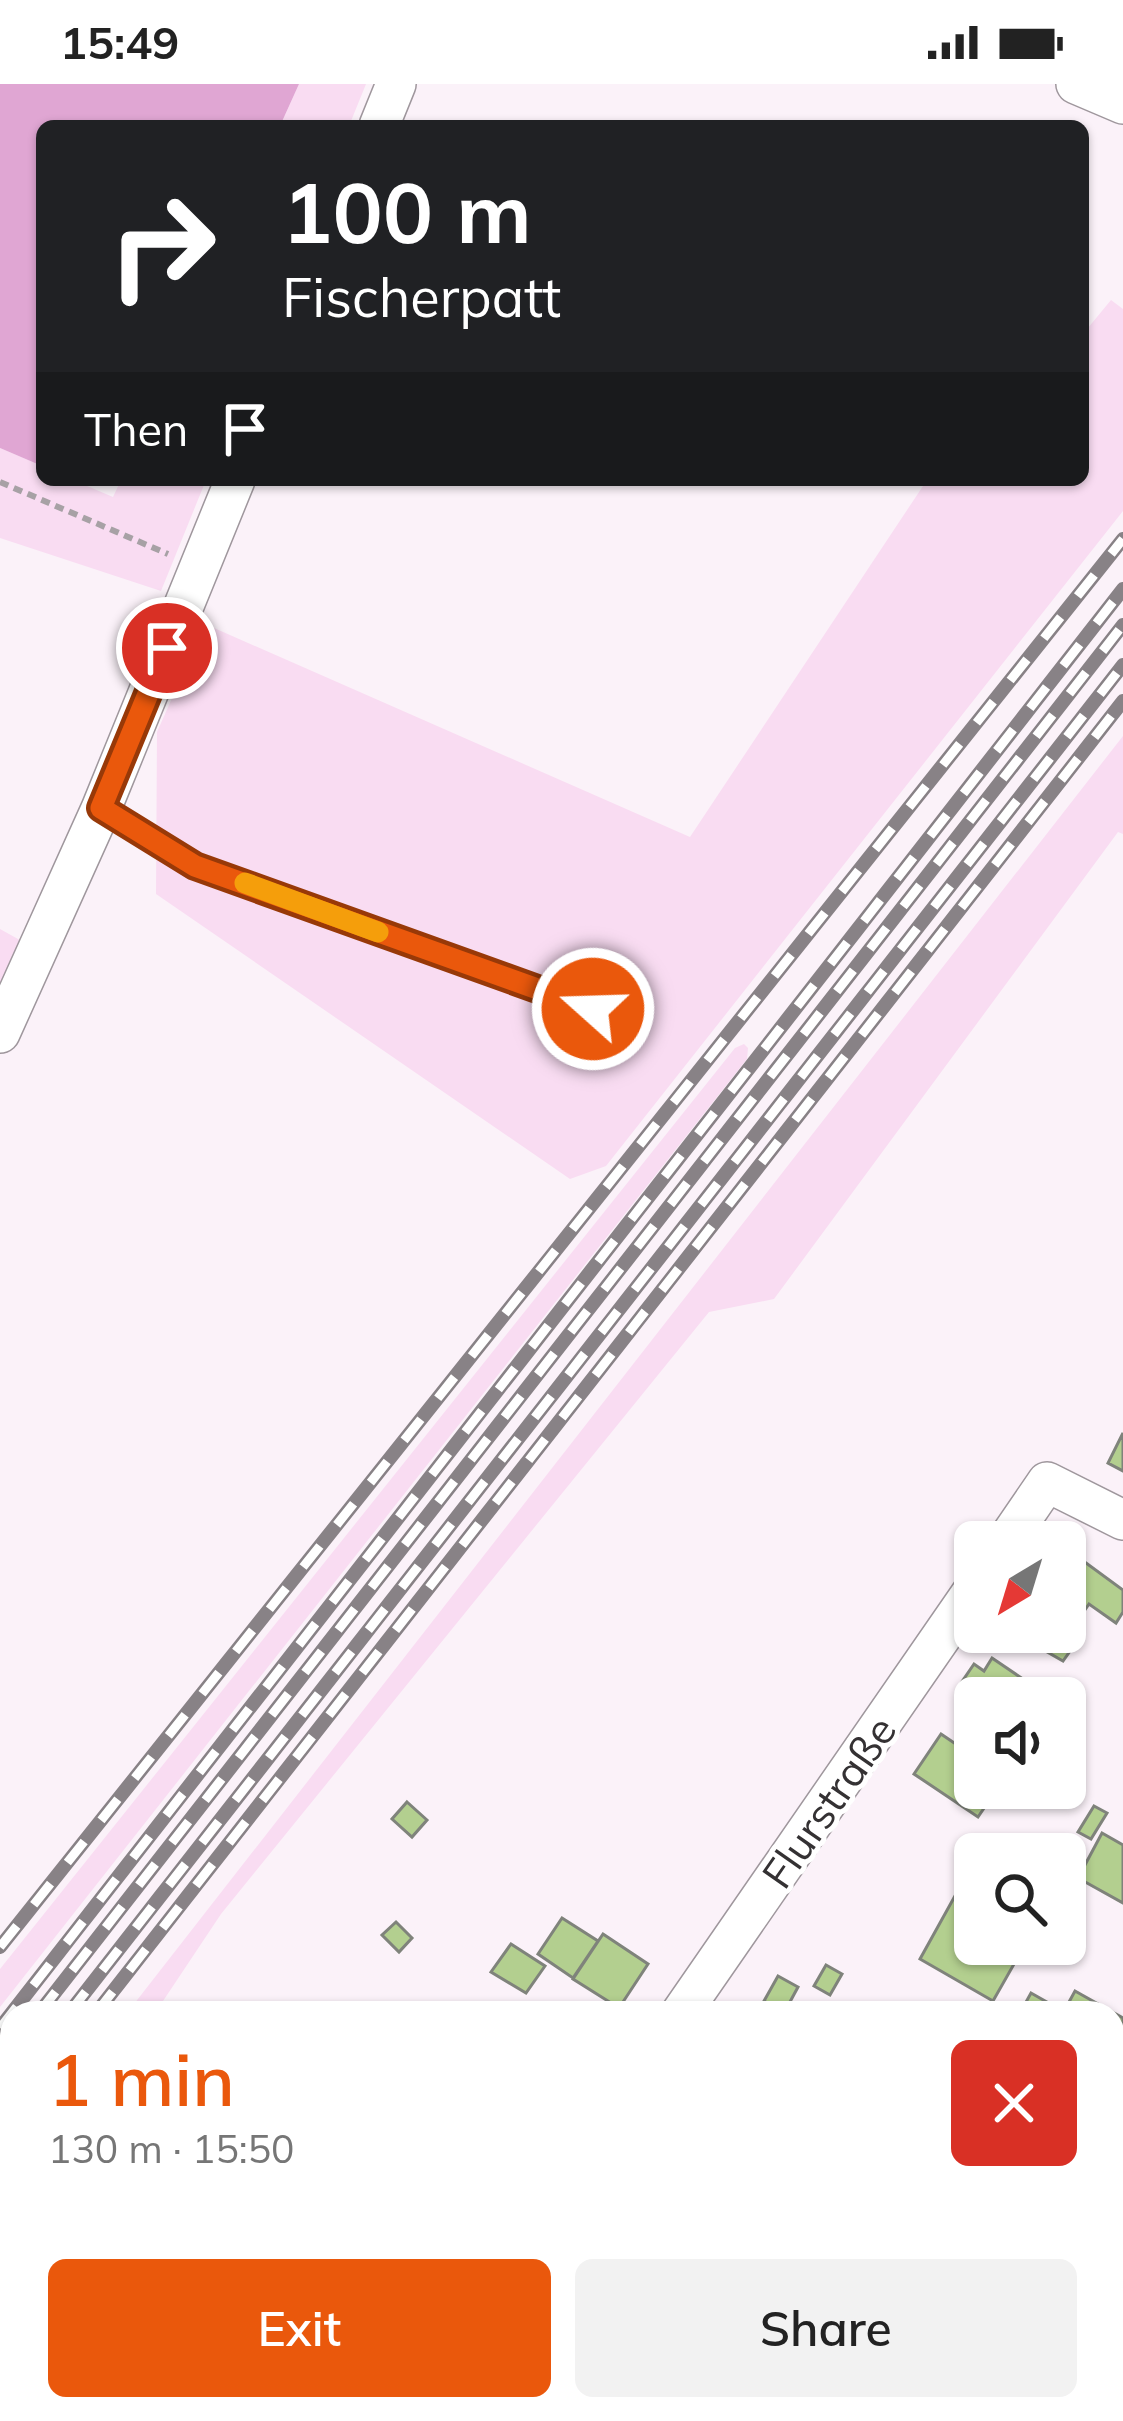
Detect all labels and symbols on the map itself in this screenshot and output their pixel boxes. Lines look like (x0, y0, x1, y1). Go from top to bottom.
pin (116, 597, 218, 699)
position arrow (530, 946, 656, 1072)
north arrow (954, 1521, 1086, 1653)
street label: Flurstraße (750, 1705, 907, 1898)

